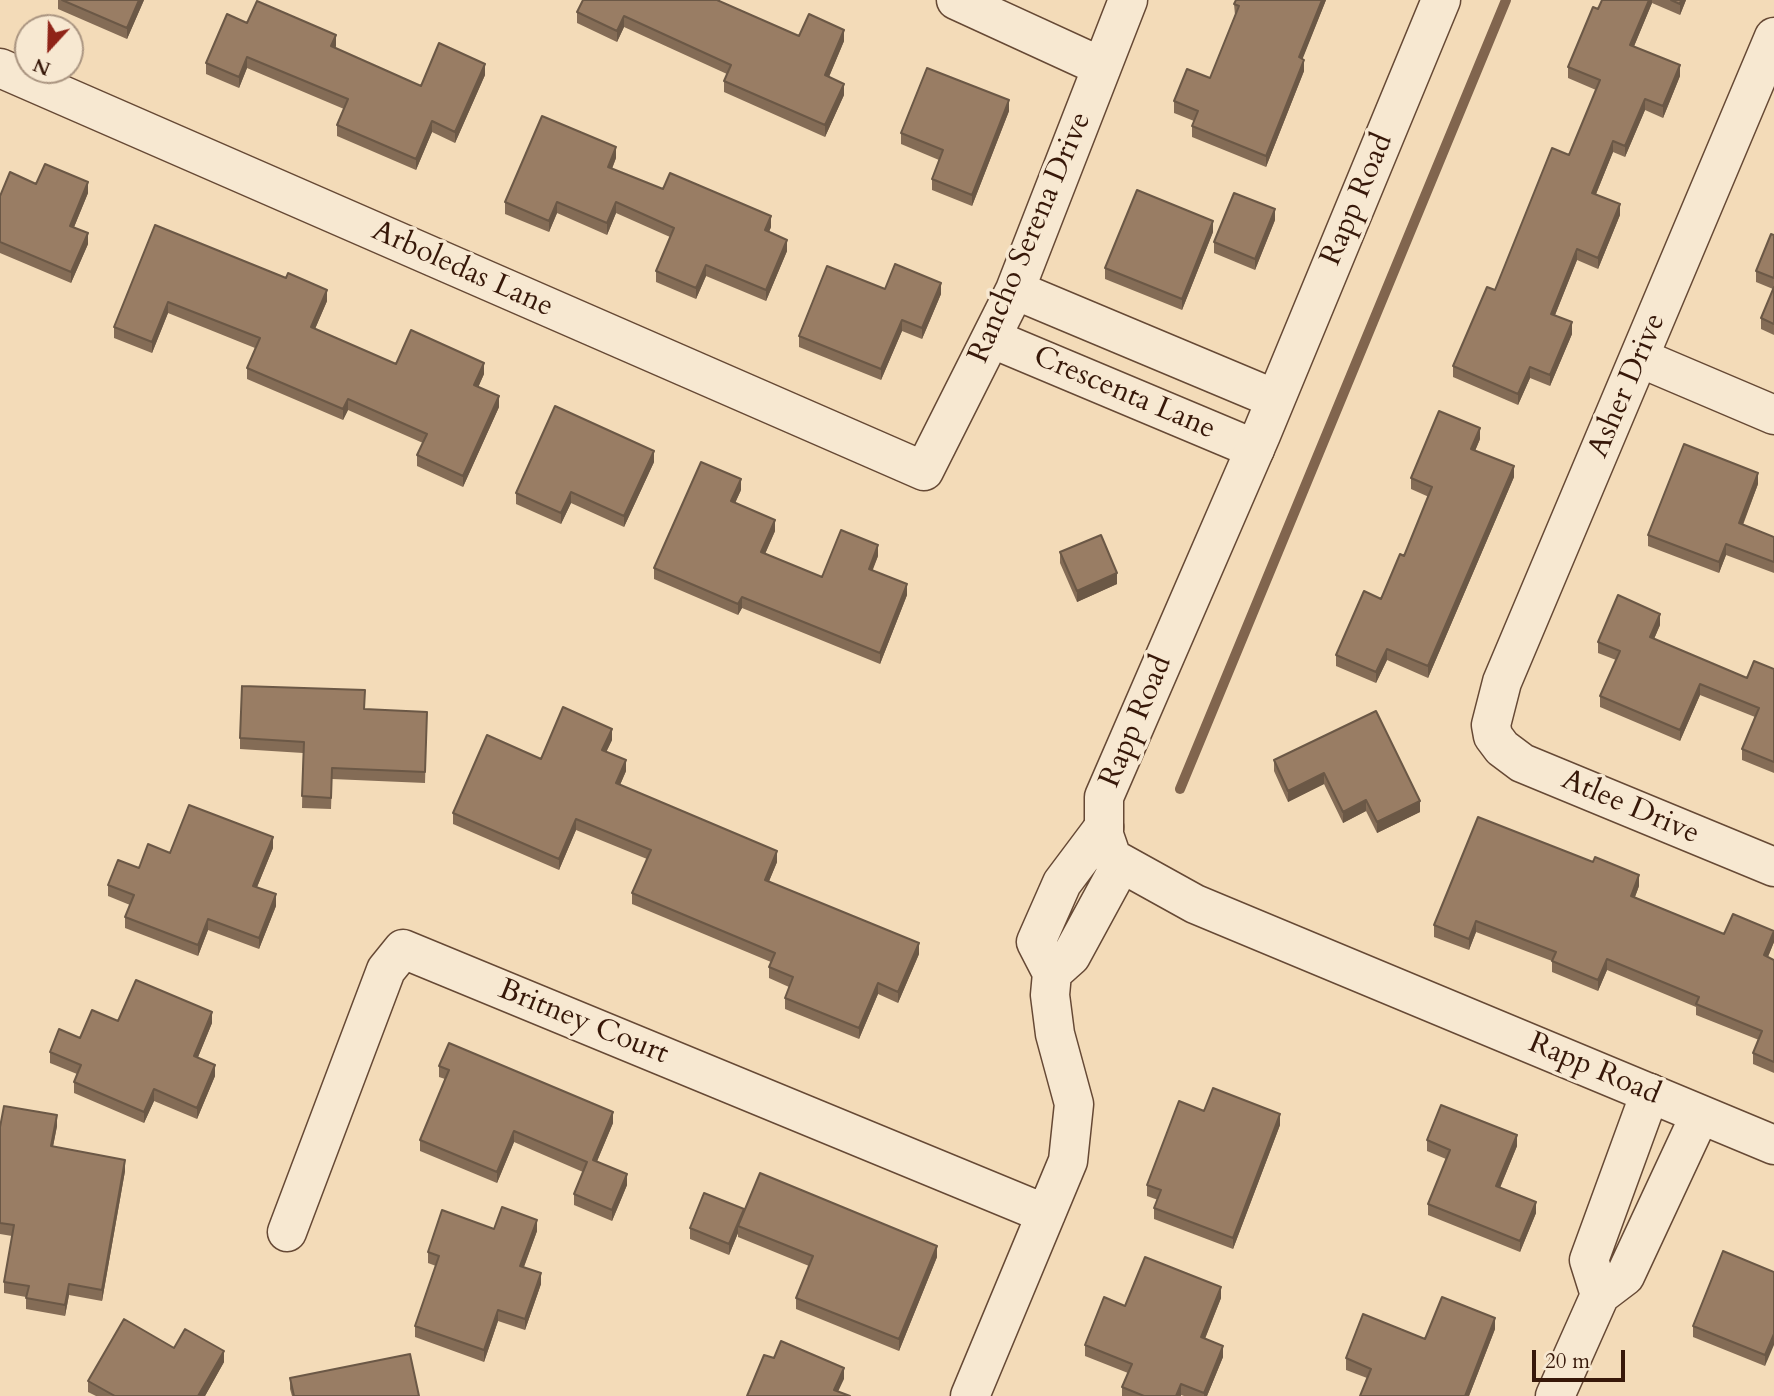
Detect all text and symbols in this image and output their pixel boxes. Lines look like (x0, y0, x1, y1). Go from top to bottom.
north arrow (14, 14, 84, 84)
text: N (29, 51, 54, 82)
street label: Rancho Serena Drive (962, 107, 1100, 369)
street label: Rapp Road (1314, 129, 1402, 271)
street label: Arboledas Lane (366, 214, 558, 326)
street label: Asher Drive (1582, 309, 1674, 463)
street label: Crescenta Lane (1028, 339, 1220, 449)
street label: Rapp Road (1093, 651, 1181, 793)
street label: Atlee Drive (1556, 763, 1704, 853)
street label: Britney Court (493, 973, 673, 1073)
street label: Rapp Road (1523, 1026, 1665, 1114)
scale bar (1536, 1336, 1629, 1380)
text: 20 m (1545, 1347, 1590, 1376)

